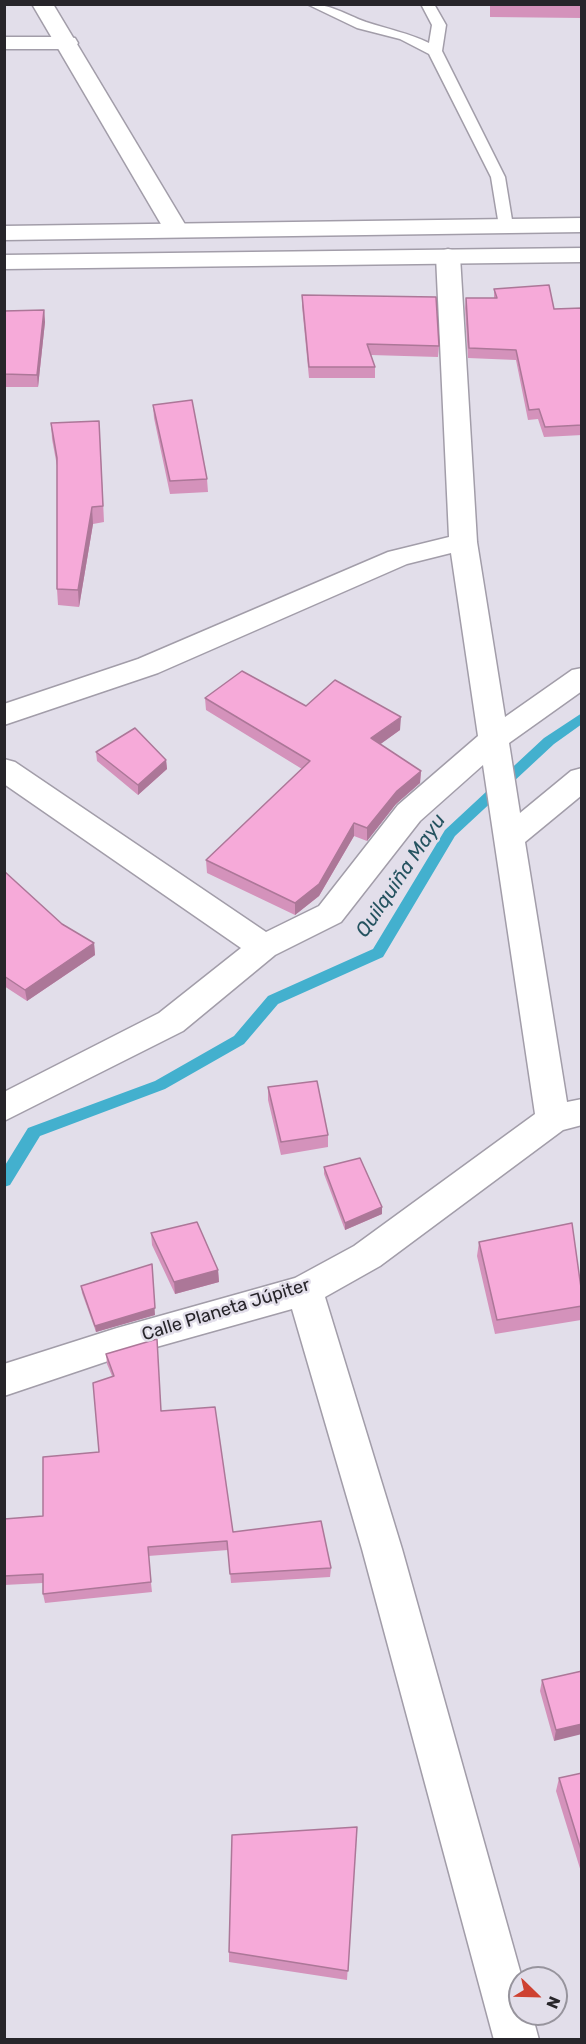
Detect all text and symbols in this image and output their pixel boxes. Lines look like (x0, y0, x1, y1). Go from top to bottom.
water label: Quilquiña Mayu (351, 810, 451, 942)
street label: Calle Planeta Júpiter (139, 1274, 313, 1346)
north arrow (508, 1966, 568, 2026)
text: N (542, 1993, 564, 2011)

